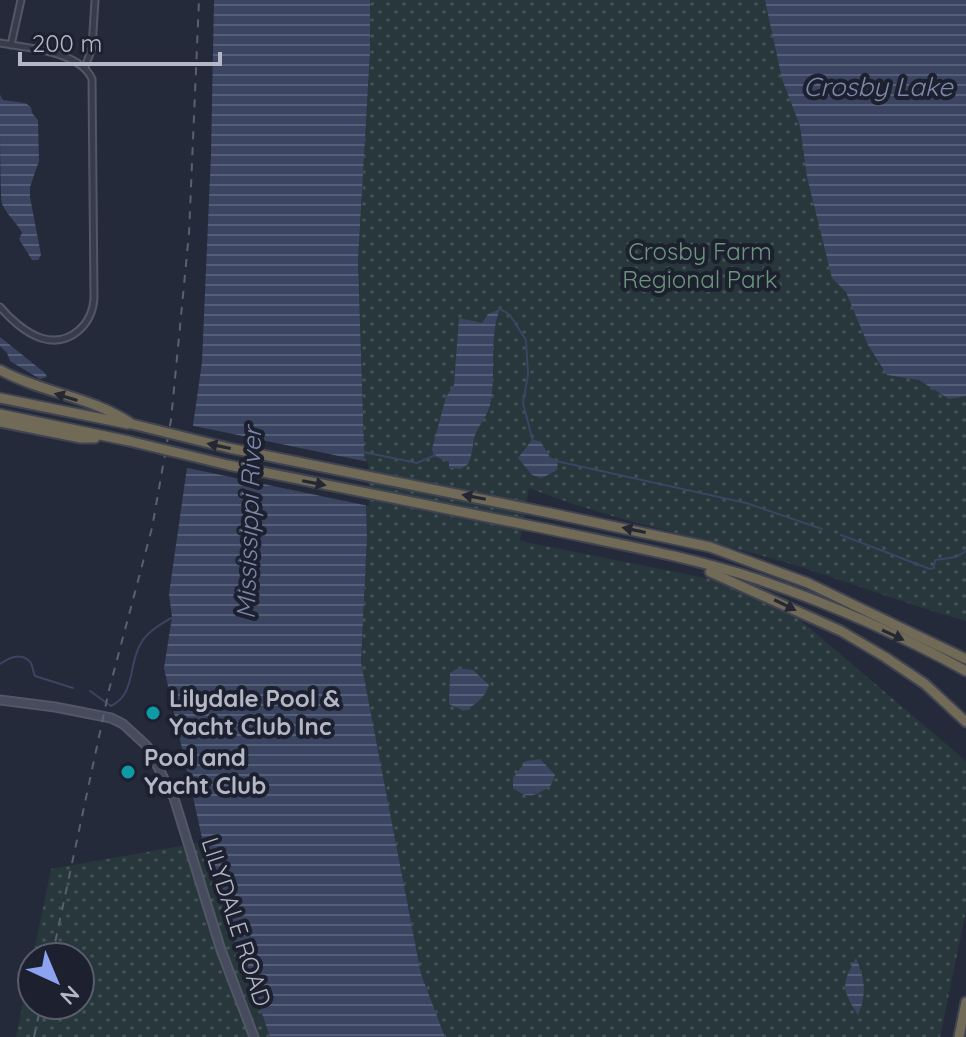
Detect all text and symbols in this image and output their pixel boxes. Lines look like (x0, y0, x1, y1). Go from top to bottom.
scale bar (20, 16, 220, 66)
text: 200 m (32, 28, 102, 58)
water label: Crosby Lake (803, 70, 954, 103)
park label: Crosby Farm Regional Park (622, 236, 778, 294)
one-way arrow (54, 390, 78, 403)
water label: Mississippi River (229, 423, 268, 620)
one-way arrow (206, 439, 231, 452)
one-way arrow (302, 477, 327, 490)
one-way arrow (461, 491, 486, 503)
one-way arrow (622, 523, 647, 535)
one-way arrow (774, 598, 797, 612)
one-way arrow (882, 628, 905, 642)
place label: Lilydale Pool & Yacht Club Inc (169, 683, 340, 741)
marker: Lilydale Pool & Yacht Club Inc (144, 704, 162, 722)
place label: Pool and Yacht Club (144, 742, 266, 800)
marker: Pool and Yacht Club (119, 763, 137, 781)
street label: LILYDALE ROAD (195, 833, 278, 1010)
north arrow (16, 941, 96, 1021)
text: N (54, 980, 85, 1011)

